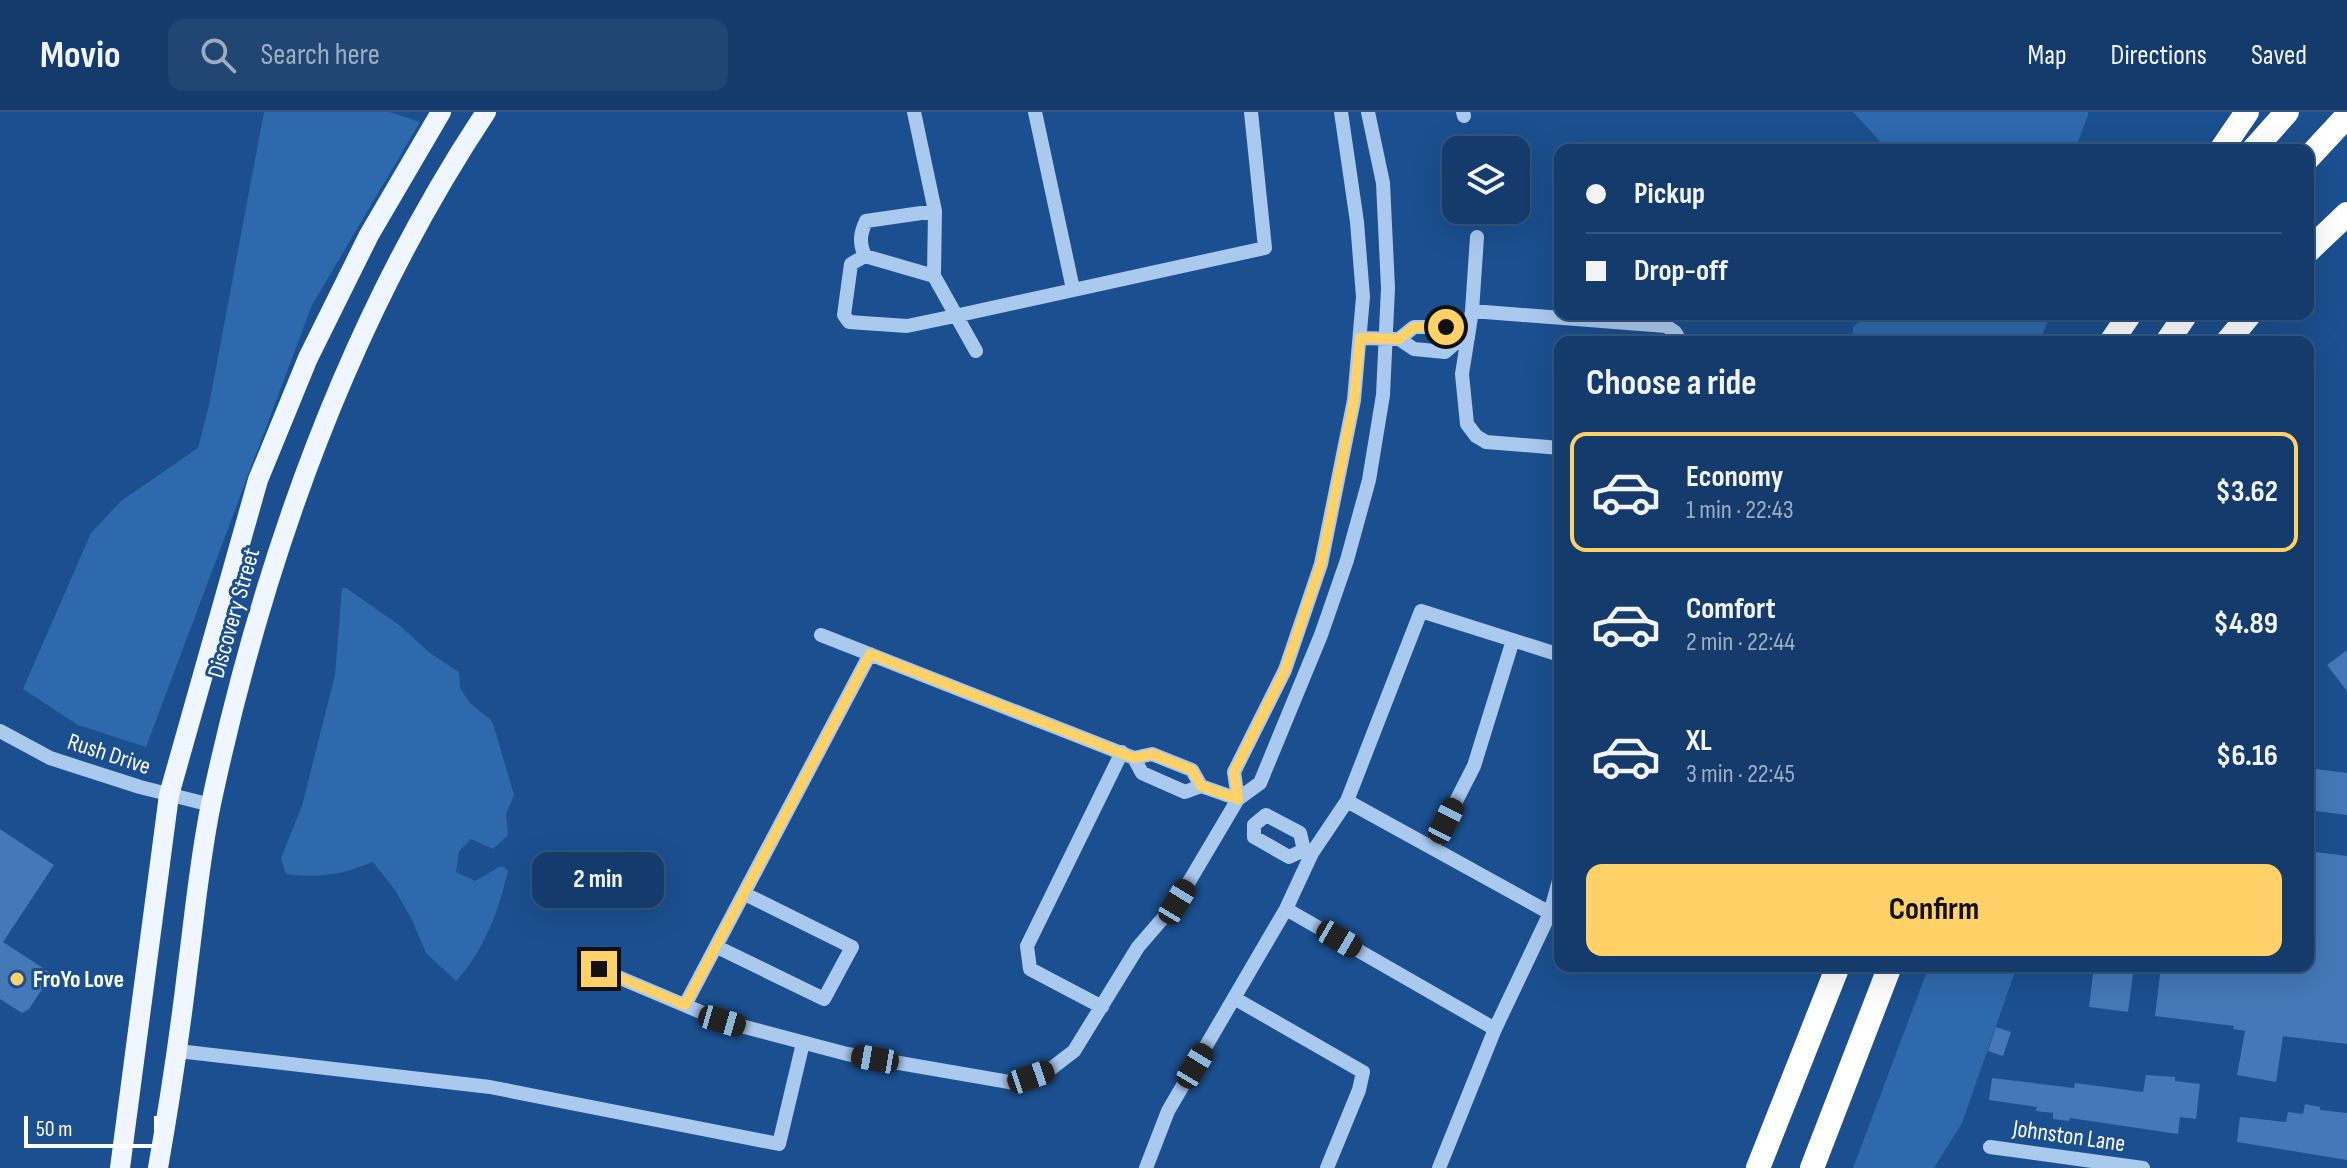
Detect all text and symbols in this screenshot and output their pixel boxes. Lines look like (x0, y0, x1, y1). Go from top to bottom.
search box (168, 19, 728, 91)
text: Movio (40, 33, 120, 78)
icon: search (196, 33, 240, 77)
text: Search here (260, 37, 380, 73)
text: Map (2028, 39, 2067, 72)
text: Directions (2111, 39, 2207, 72)
text: Saved (2251, 39, 2307, 72)
map controls (1442, 136, 1530, 224)
button: layers (1442, 136, 1530, 224)
text: Pickup (1634, 176, 1705, 212)
text: Drop-off (1634, 253, 1728, 289)
route start (1428, 309, 1464, 345)
text: Choose a ride (1586, 362, 1757, 405)
icon: car (1590, 456, 1662, 528)
text: Economy (1686, 459, 1783, 495)
text: $3.62 (2216, 474, 2278, 510)
text: 1 min · 22:43 (1686, 495, 1794, 526)
street label: Discovery Street (202, 545, 266, 681)
icon: car (1590, 588, 1662, 660)
text: Comfort (1686, 591, 1776, 627)
text: $4.89 (2214, 606, 2278, 642)
text: 2 min · 22:44 (1686, 627, 1795, 658)
icon: car (1590, 720, 1662, 792)
text: XL (1686, 723, 1712, 759)
street label: Rush Drive (64, 727, 154, 781)
text: $6.16 (2216, 738, 2278, 774)
text: 3 min · 22:45 (1686, 759, 1795, 790)
car (1424, 794, 1468, 848)
callout: 2 min (533, 853, 665, 909)
text: 2 min (573, 864, 623, 895)
button: Confirm (1586, 864, 2282, 956)
car (1154, 875, 1200, 929)
car (1312, 917, 1366, 961)
route end (581, 951, 617, 987)
place label: FroYo Love (33, 965, 124, 994)
marker: FroYo Love (8, 970, 26, 988)
car (696, 1003, 748, 1039)
car (1172, 1039, 1218, 1093)
car (849, 1043, 901, 1075)
car (1004, 1058, 1058, 1096)
scale bar (24, 1112, 158, 1148)
street label: Johnston Lane (2010, 1114, 2127, 1158)
text: 50 m (36, 1116, 72, 1143)

